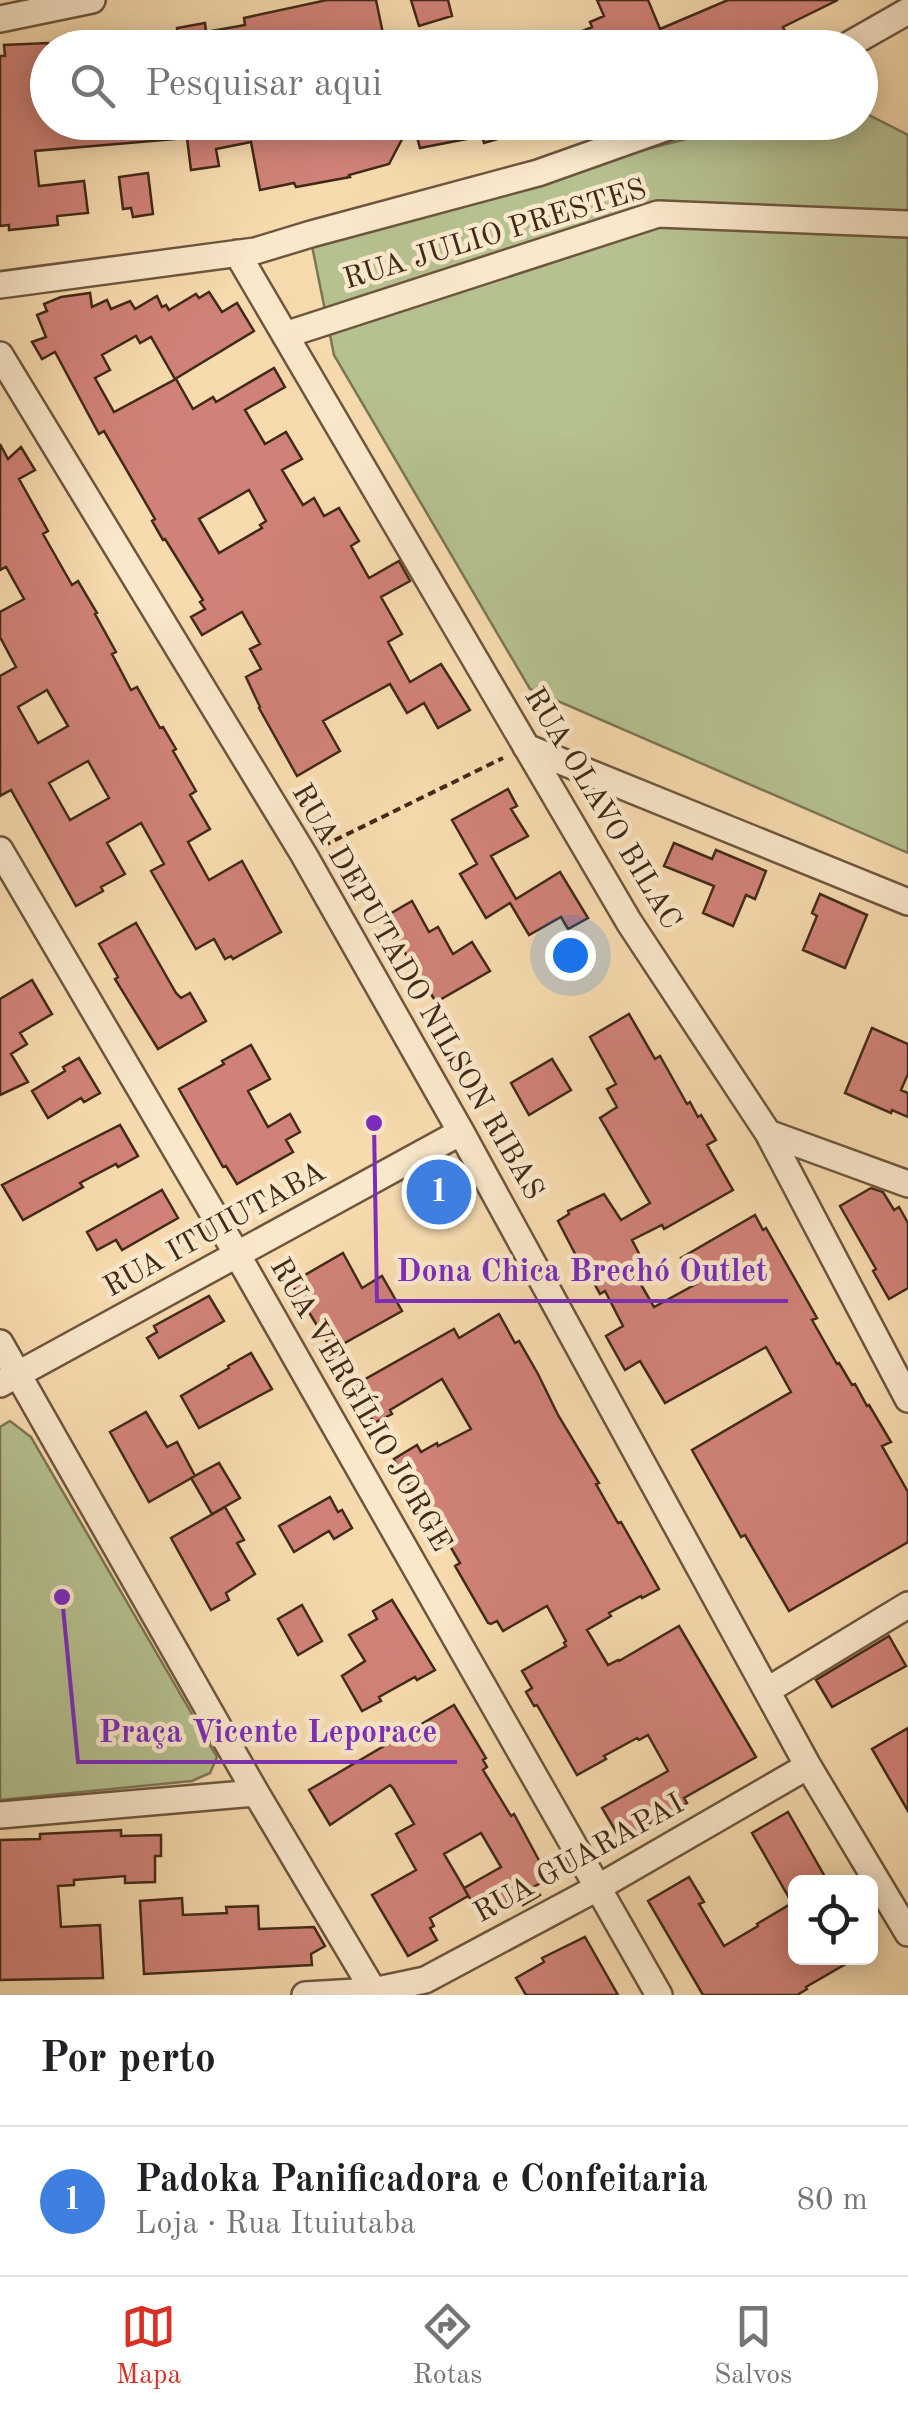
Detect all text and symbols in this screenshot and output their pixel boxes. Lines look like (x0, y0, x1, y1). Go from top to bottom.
search box (30, 30, 878, 140)
icon: search (65, 58, 120, 113)
text: Pesquisar aqui (145, 66, 382, 104)
street label: RUA JULIO PRESTES (340, 175, 650, 295)
street label: RUA OLAVO BILAC (518, 683, 686, 935)
street label: RUA DEPUTADO NILSON RIBAS (285, 779, 549, 1205)
your location (545, 930, 596, 981)
pin: 1 (406, 1154, 472, 1230)
street label: RUA ITUIUTABA (99, 1157, 331, 1303)
callout: Dona Chica Brechó Outlet (377, 1239, 788, 1301)
street label: RUA VERGÍLIO JORGE (264, 1251, 461, 1557)
text: Dona Chica Brechó Outlet (396, 1257, 768, 1289)
callout: Praça Vicente Leporace (78, 1700, 457, 1762)
text: Praça Vicente Leporace (99, 1718, 437, 1750)
street label: RUA GUARAPAI (469, 1789, 689, 1929)
map controls (788, 1875, 878, 1965)
button: locate (788, 1875, 878, 1965)
text: Por perto (40, 2039, 216, 2081)
text: Padoka Panificadora e Confeitaria (135, 2162, 708, 2200)
text: 1 (63, 2185, 82, 2217)
text: 80 m (797, 2185, 868, 2217)
text: Loja · Rua Ituiutaba (135, 2209, 416, 2241)
tab: Mapa (116, 2299, 181, 2394)
tab: Rotas (413, 2299, 483, 2394)
tab: Salvos (714, 2299, 792, 2394)

